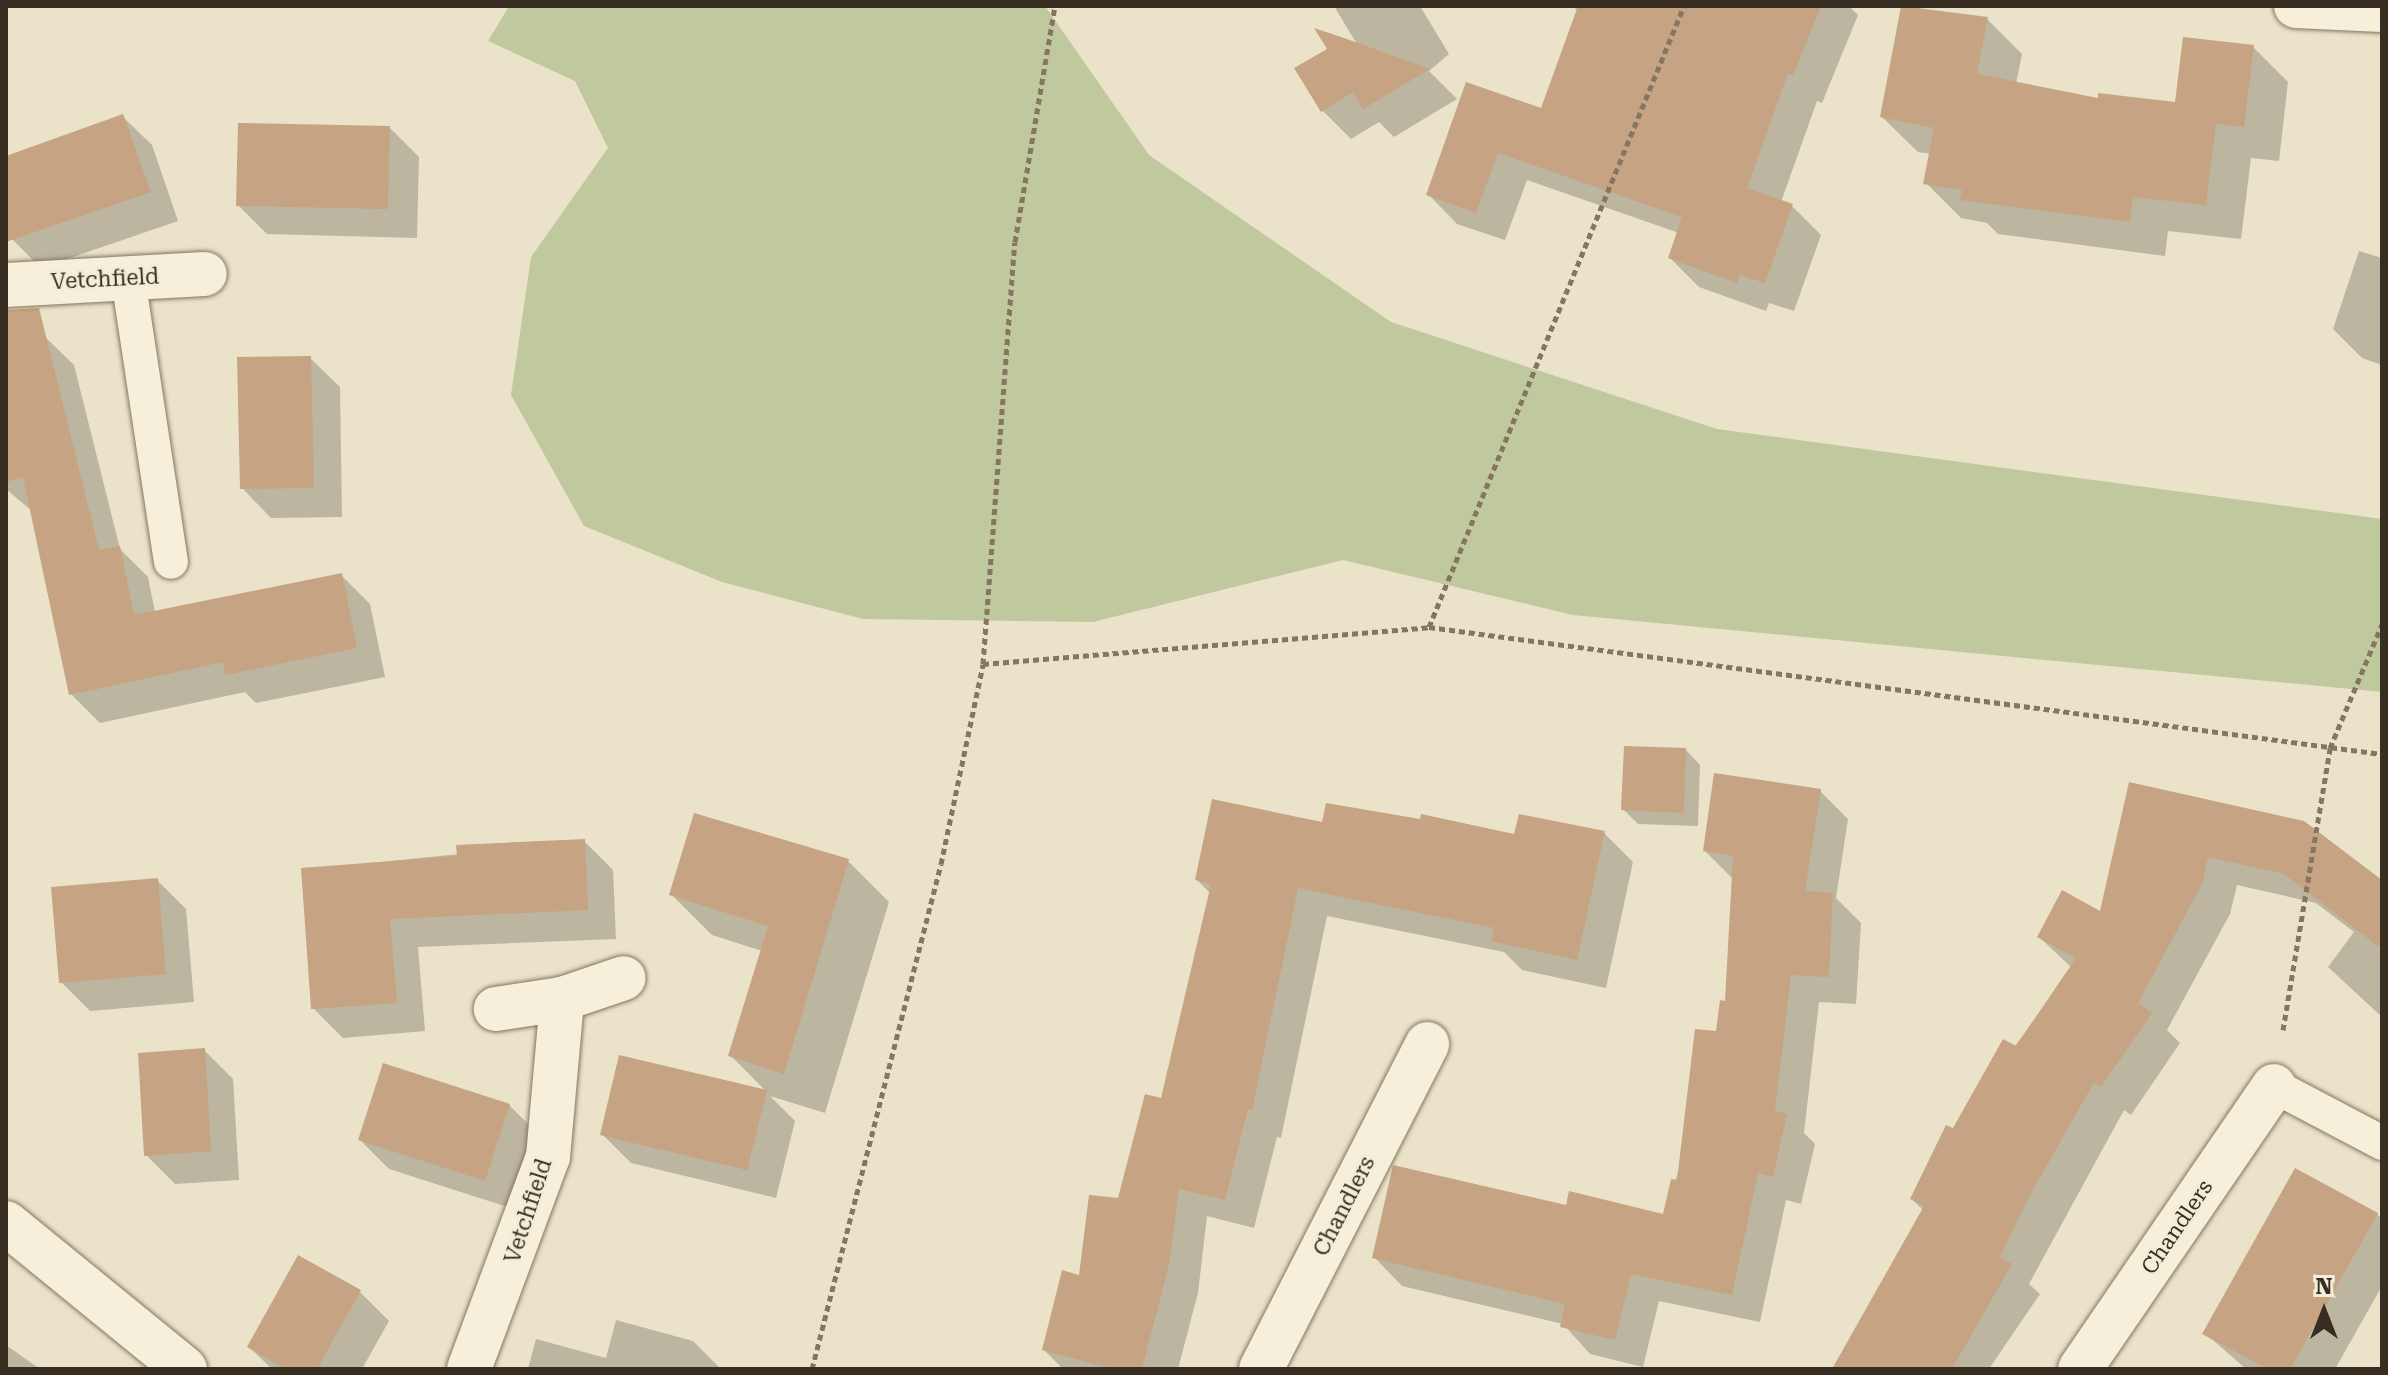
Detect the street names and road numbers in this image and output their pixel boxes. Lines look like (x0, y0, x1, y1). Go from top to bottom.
street label: Vetchfield (50, 263, 160, 295)
street label: Chandlers (1308, 1152, 1380, 1260)
street label: Vetchfield (499, 1155, 557, 1267)
street label: Chandlers (2136, 1175, 2218, 1279)

